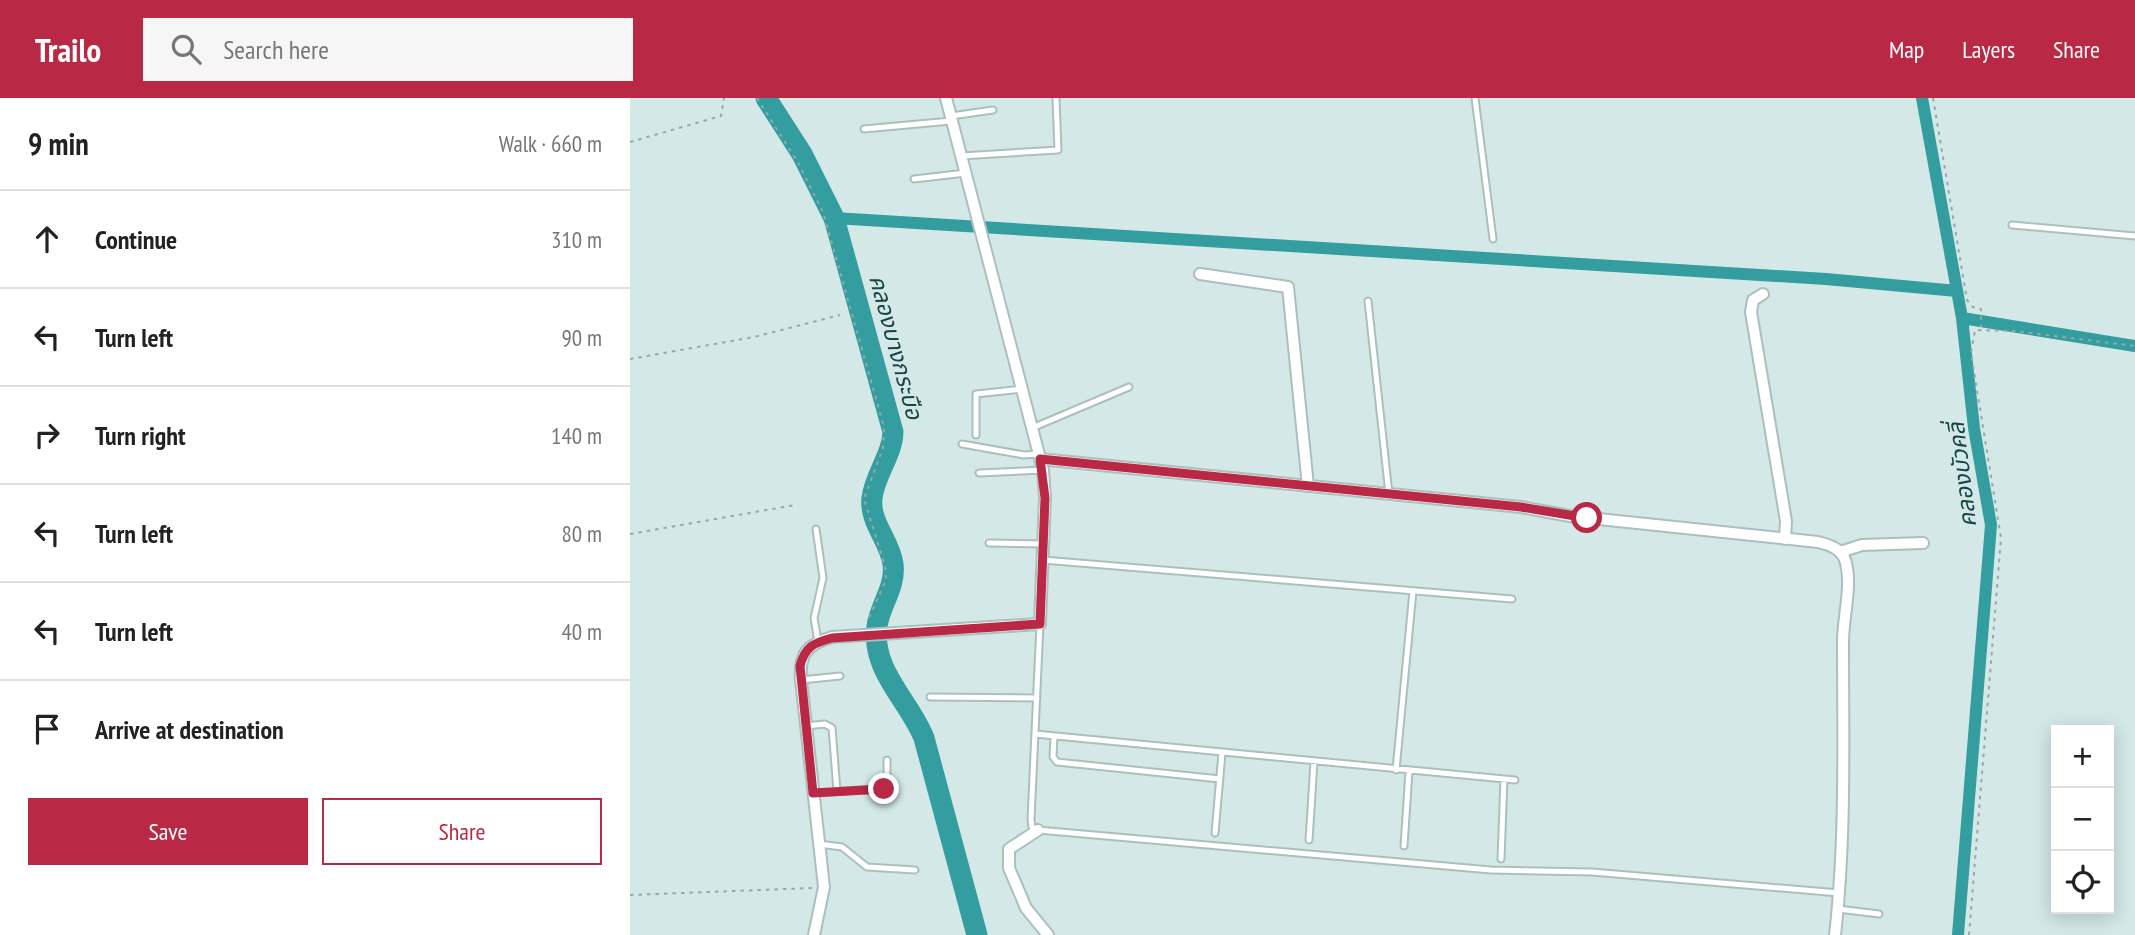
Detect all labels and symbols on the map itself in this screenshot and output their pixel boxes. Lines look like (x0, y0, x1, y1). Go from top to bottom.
water label: คลองบางกระบือ (863, 272, 930, 423)
water label: คลองบัวคลี่ (1939, 417, 1982, 529)
route start (1571, 502, 1602, 533)
route end (868, 773, 899, 804)

